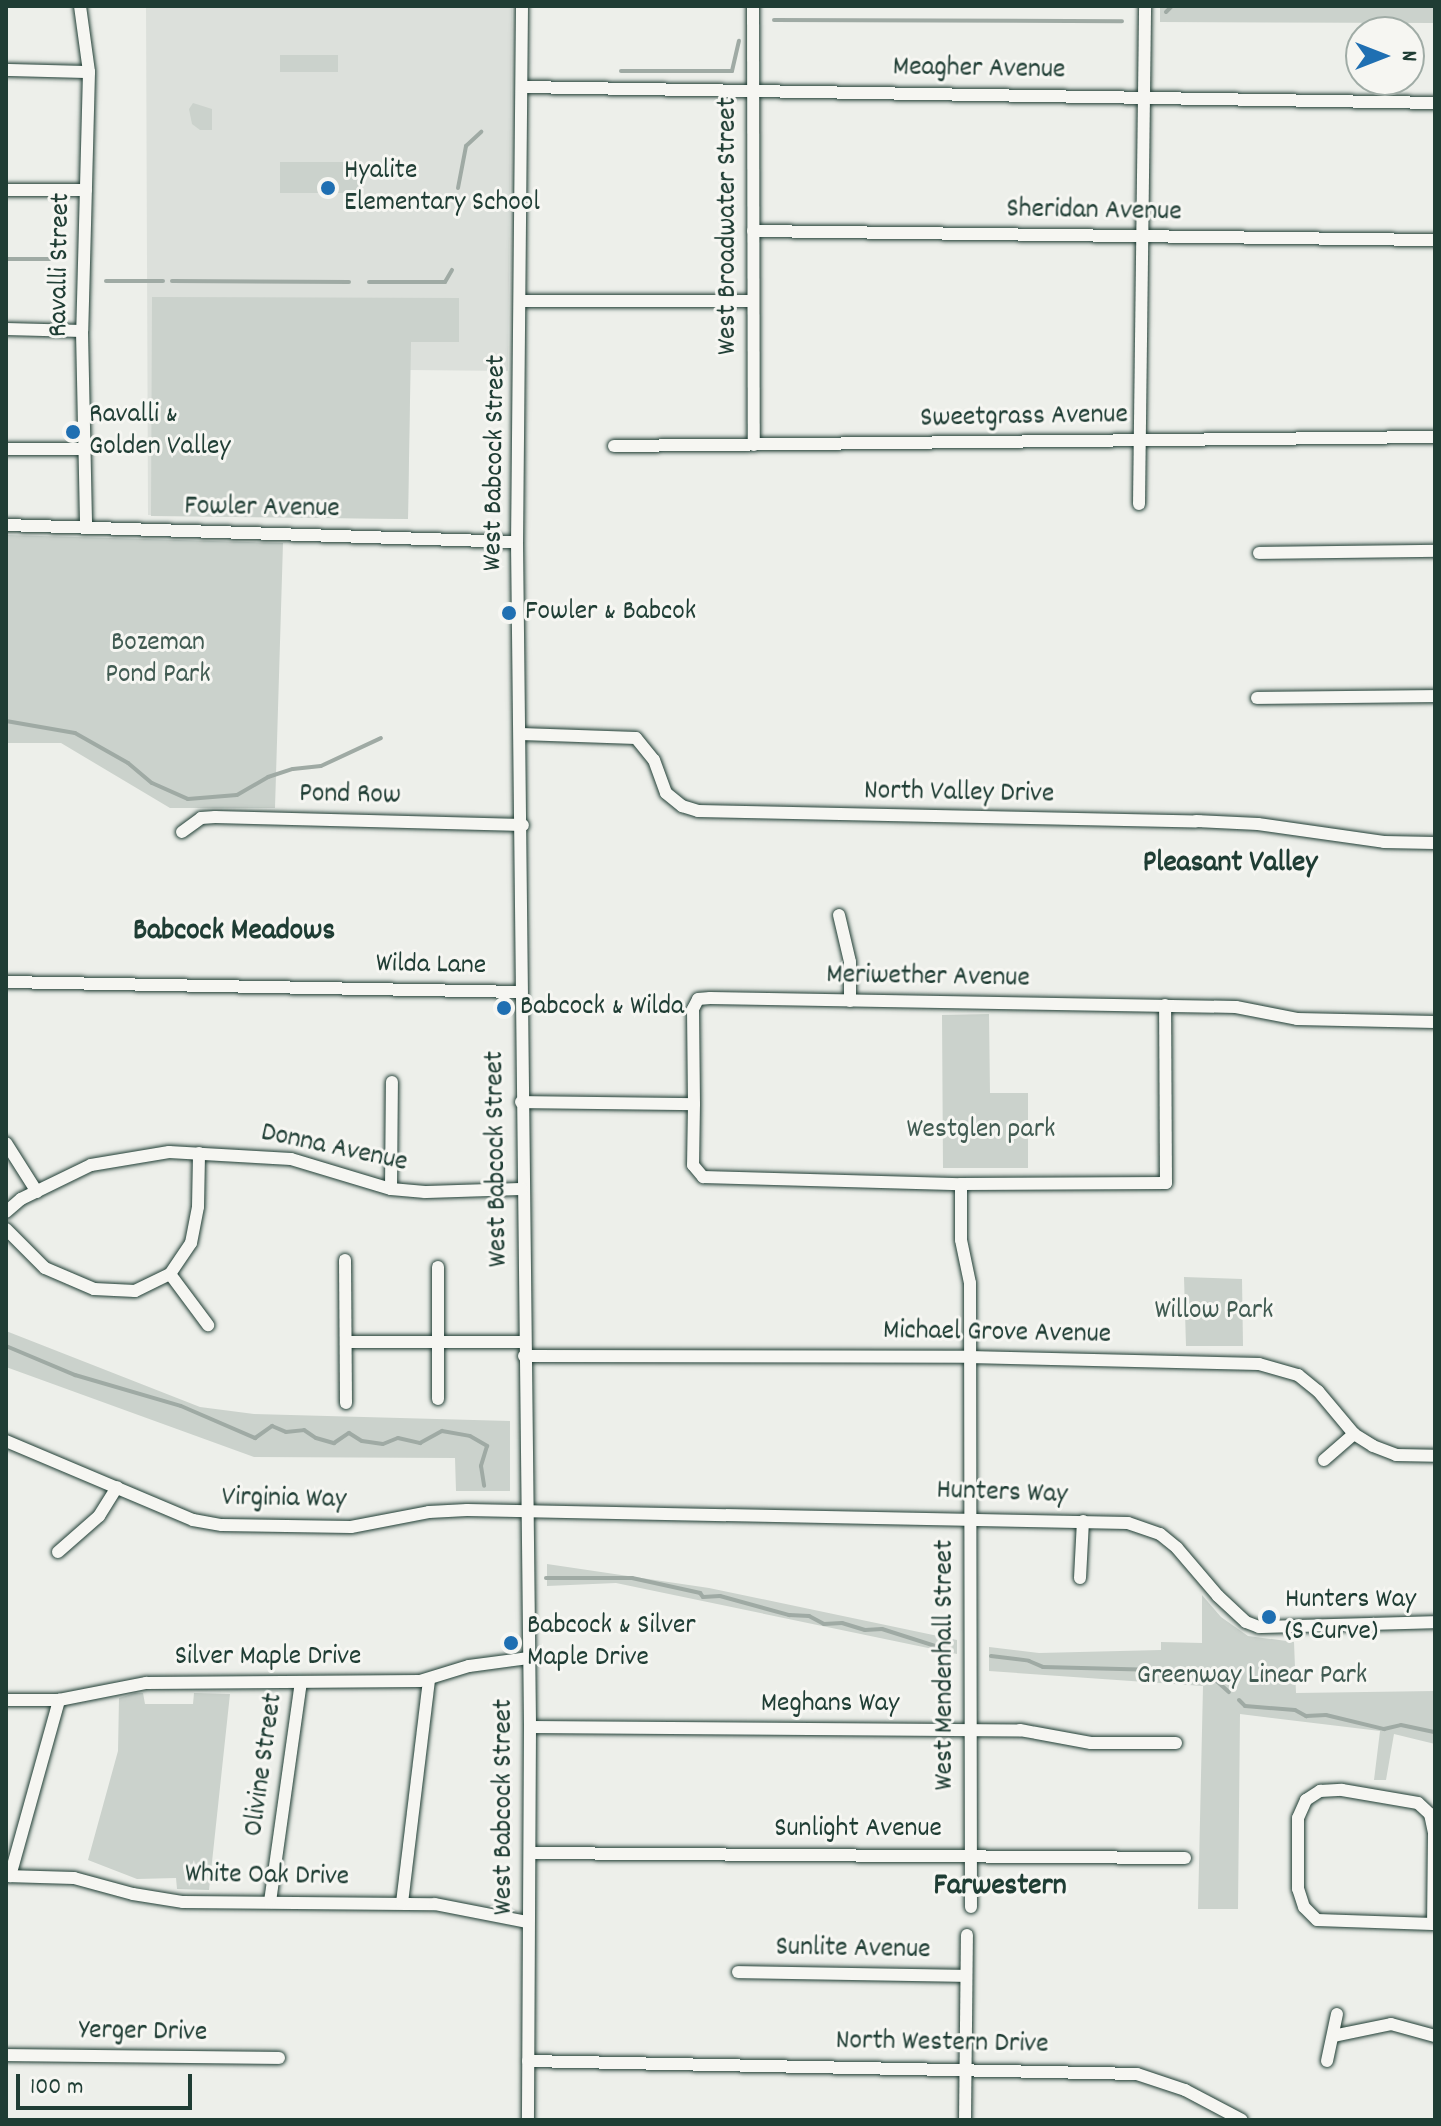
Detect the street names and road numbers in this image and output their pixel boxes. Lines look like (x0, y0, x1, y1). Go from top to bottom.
street label: Meagher Avenue (892, 52, 1066, 88)
street label: West Broadwater Street (712, 97, 746, 355)
street label: Ravalli Street (43, 192, 79, 338)
street label: Sheridan Avenue (1006, 194, 1182, 230)
street label: West Babcock Street (477, 355, 515, 571)
street label: Sweetgrass Avenue (920, 399, 1128, 437)
street label: Fowler Avenue (184, 491, 340, 527)
street label: North Valley Drive (864, 776, 1054, 812)
street label: Pond Row (299, 778, 401, 814)
street label: Wilda Lane (376, 948, 486, 984)
street label: Meriwether Avenue (826, 959, 1030, 997)
street label: West Babcock Street (479, 1051, 517, 1267)
street label: Donna Avenue (258, 1117, 410, 1181)
street label: Michael Grove Avenue (883, 1315, 1111, 1353)
street label: Hunters Way (936, 1475, 1068, 1513)
street label: Virginia Way (221, 1482, 347, 1518)
street label: West Mendenhall Street (929, 1540, 963, 1790)
street label: Silver Maple Drive (175, 1641, 361, 1675)
street label: Meghans Way (761, 1688, 899, 1722)
street label: Olivine Street (238, 1691, 292, 1839)
street label: West Babcock Street (488, 1699, 522, 1915)
street label: Sunlight Avenue (774, 1813, 942, 1847)
street label: White Oak Drive (185, 1859, 349, 1895)
street label: Sunlite Avenue (775, 1932, 931, 1968)
street label: Yerger Drive (79, 2015, 207, 2051)
street label: North Western Drive (835, 2025, 1049, 2063)

